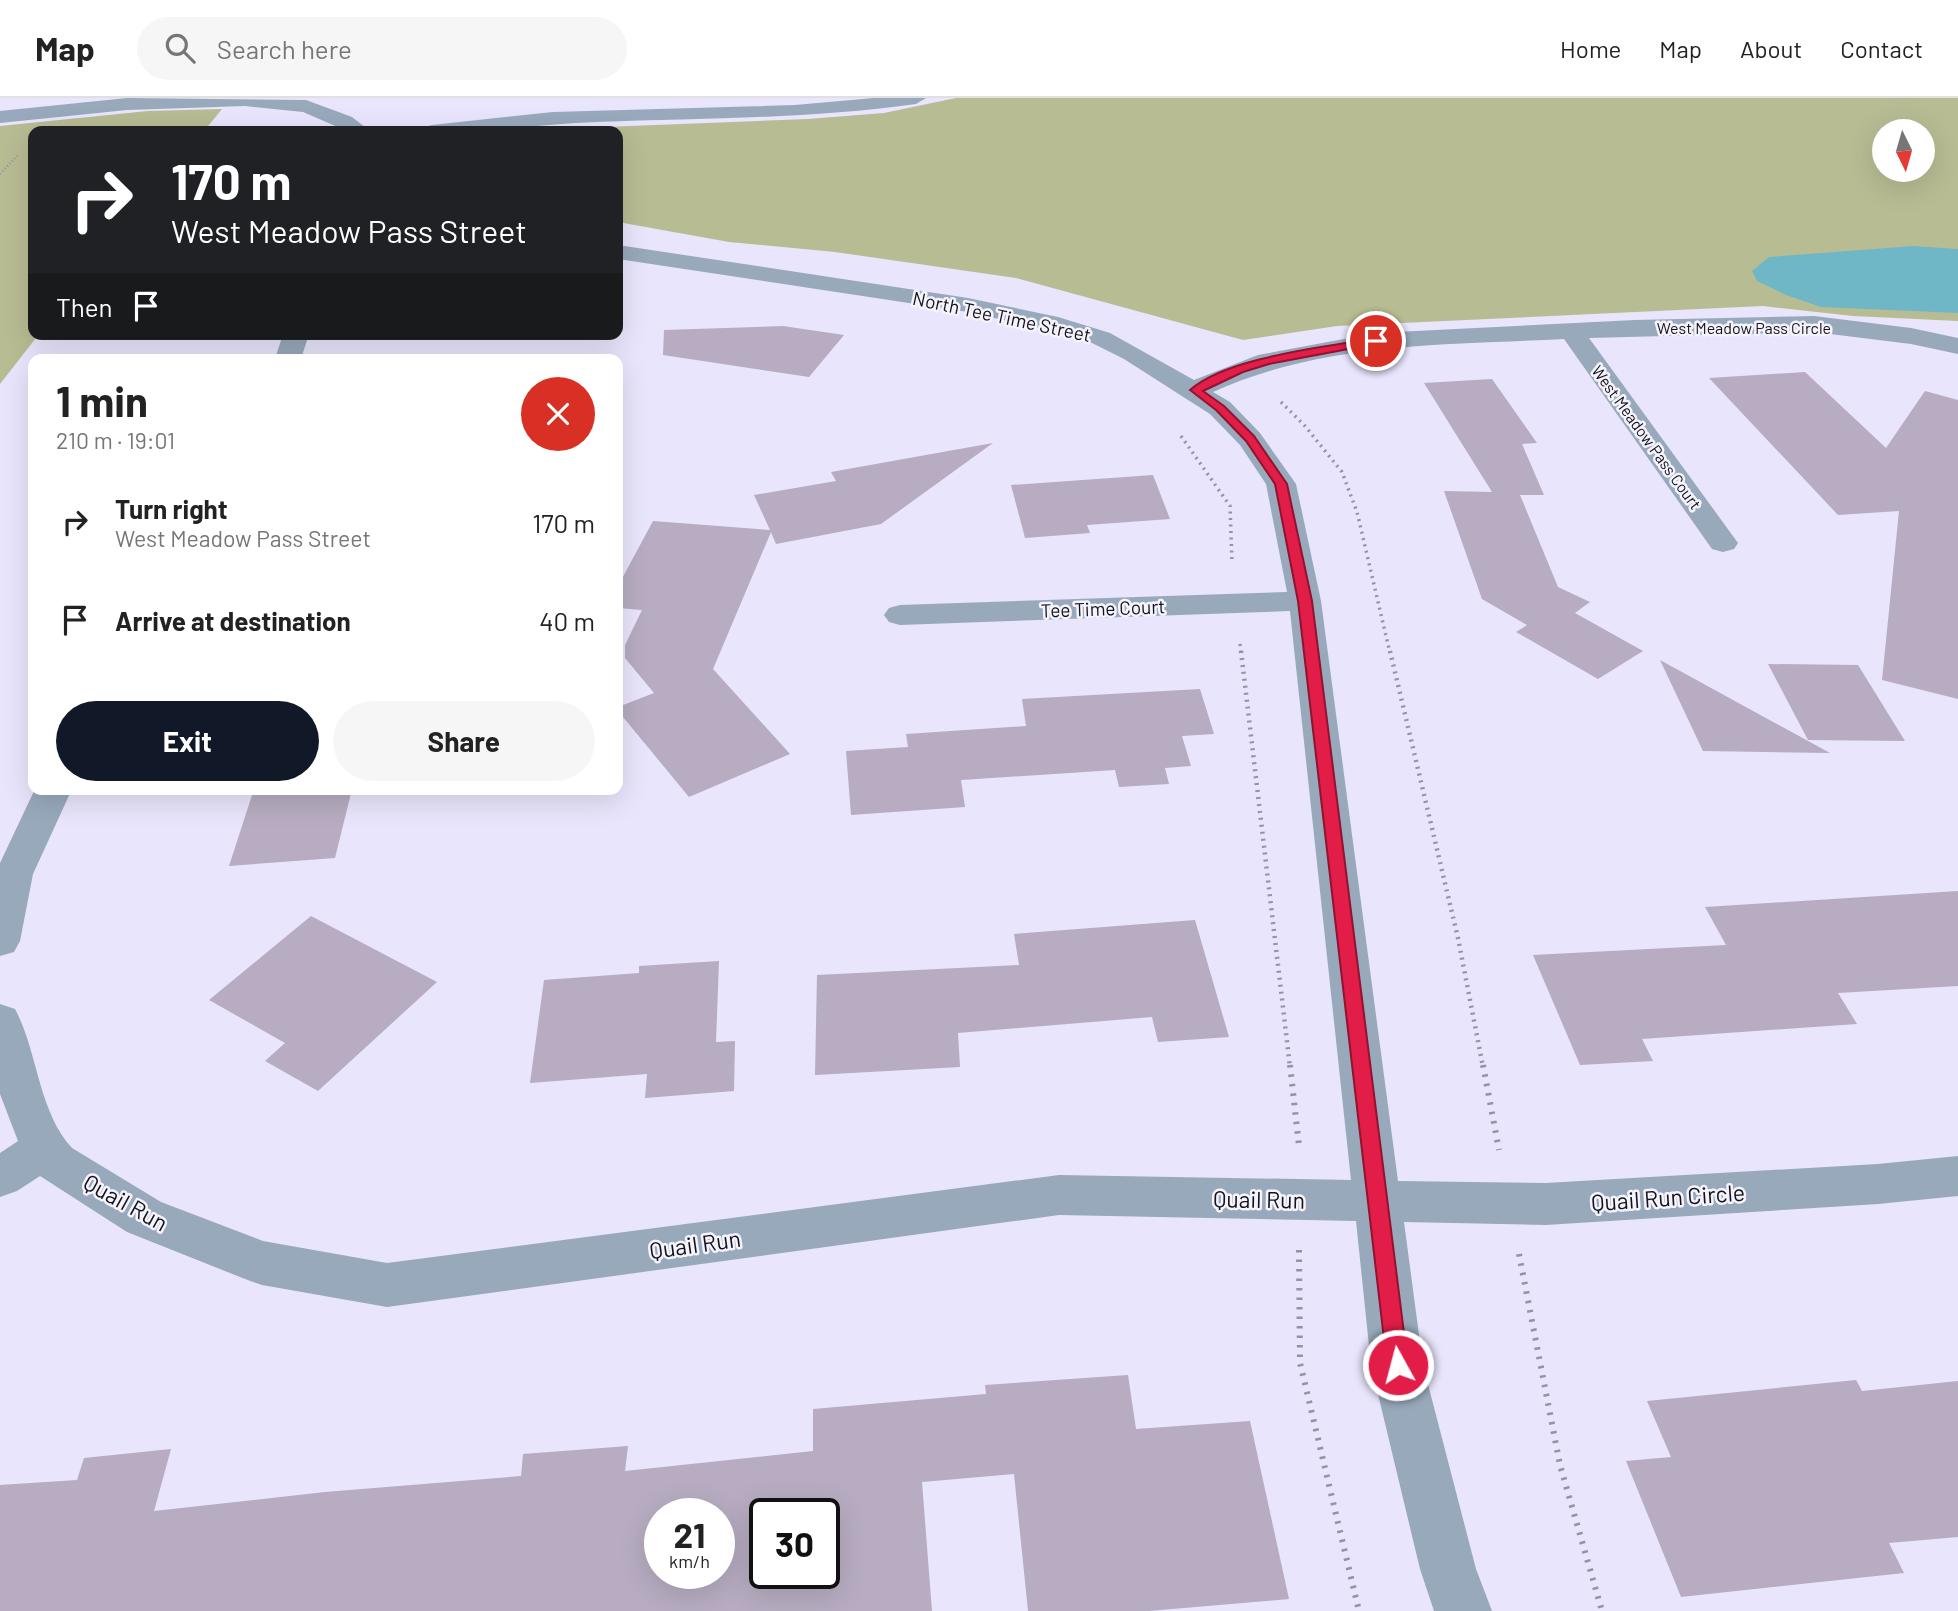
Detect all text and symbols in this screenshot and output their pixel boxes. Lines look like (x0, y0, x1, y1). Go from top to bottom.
search box (137, 17, 627, 80)
text: Map (35, 28, 95, 68)
icon: search (161, 29, 199, 67)
text: Search here (217, 33, 352, 64)
text: Home (1560, 34, 1621, 63)
text: Map (1659, 34, 1702, 63)
text: About (1740, 34, 1802, 63)
text: Contact (1840, 34, 1923, 63)
north arrow (1872, 119, 1936, 182)
map controls (1872, 119, 1935, 182)
text: 170 m (171, 151, 291, 210)
icon: right (56, 154, 147, 245)
text: West Meadow Pass Street (171, 211, 527, 249)
street label: North Tee Time Street (911, 286, 1093, 346)
icon: arrive (127, 287, 165, 325)
text: Then (56, 291, 113, 322)
pin (1346, 311, 1406, 371)
street label: West Meadow Pass Circle (1657, 318, 1831, 337)
icon: arrive (1357, 322, 1395, 360)
street label: West Meadow Pass Court (1588, 361, 1706, 513)
text: 1 min (56, 375, 148, 425)
button: close (521, 377, 595, 451)
text: 210 m · 19:01 (56, 426, 175, 454)
text: Turn right (115, 493, 228, 524)
icon: right (56, 503, 94, 541)
text: 170 m (532, 507, 595, 538)
text: West Meadow Pass Street (115, 524, 371, 552)
street label: Tee Time Court (1040, 594, 1166, 622)
icon: arrive (56, 601, 94, 639)
text: Arrive at destination (115, 605, 351, 636)
text: 40 m (539, 605, 595, 636)
button: Exit (56, 701, 319, 781)
button: Share (333, 701, 595, 781)
street label: Quail Run (79, 1167, 173, 1237)
street label: Quail Run Circle (1590, 1178, 1746, 1216)
street label: Quail Run (1213, 1184, 1305, 1214)
street label: Quail Run (648, 1224, 742, 1264)
position arrow (1361, 1328, 1435, 1402)
speed limit sign: 30 (749, 1498, 840, 1589)
text: 21 (674, 1513, 705, 1555)
text: km/h (669, 1550, 710, 1572)

